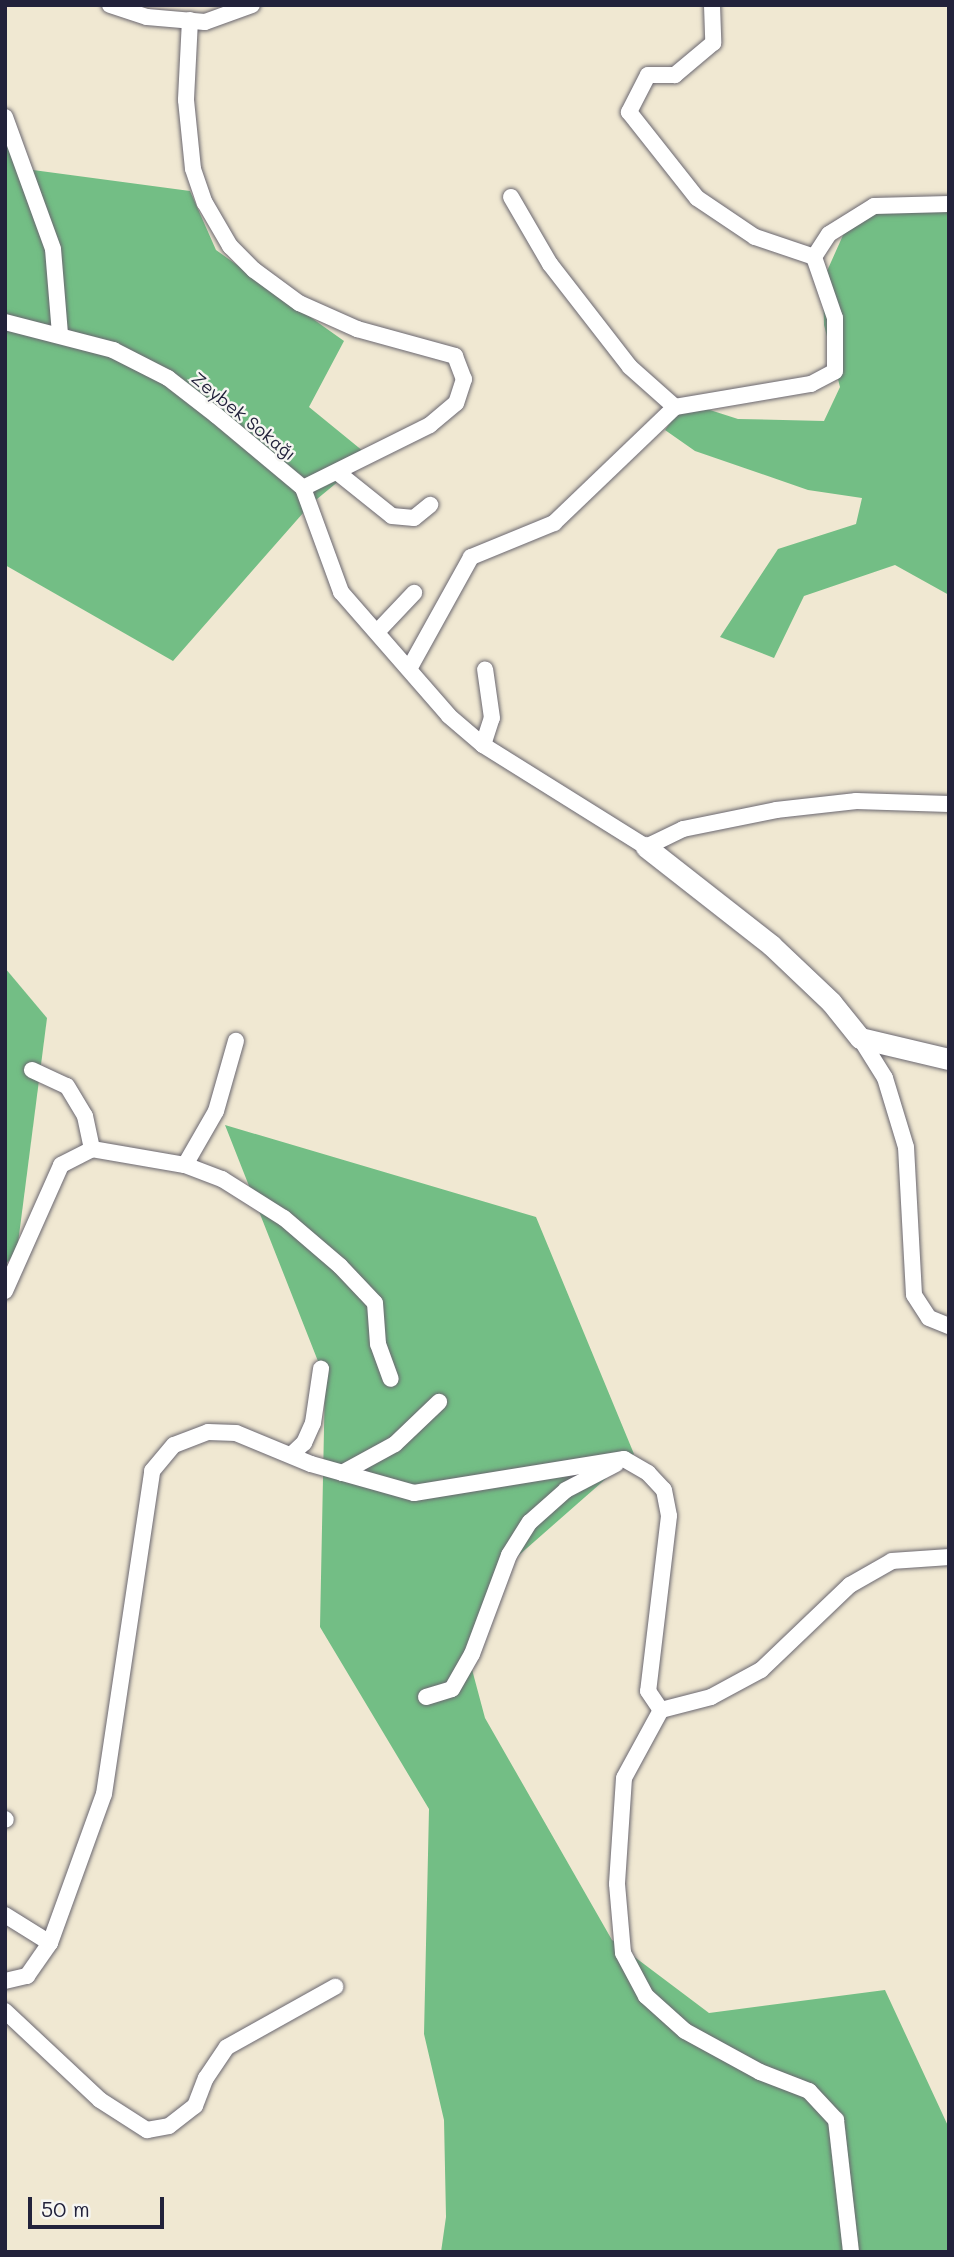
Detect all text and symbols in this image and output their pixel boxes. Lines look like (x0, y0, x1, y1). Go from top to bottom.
street label: Zeybek Sokağı (187, 367, 301, 465)
scale bar (32, 2184, 168, 2228)
text: 50 m (41, 2195, 90, 2222)

